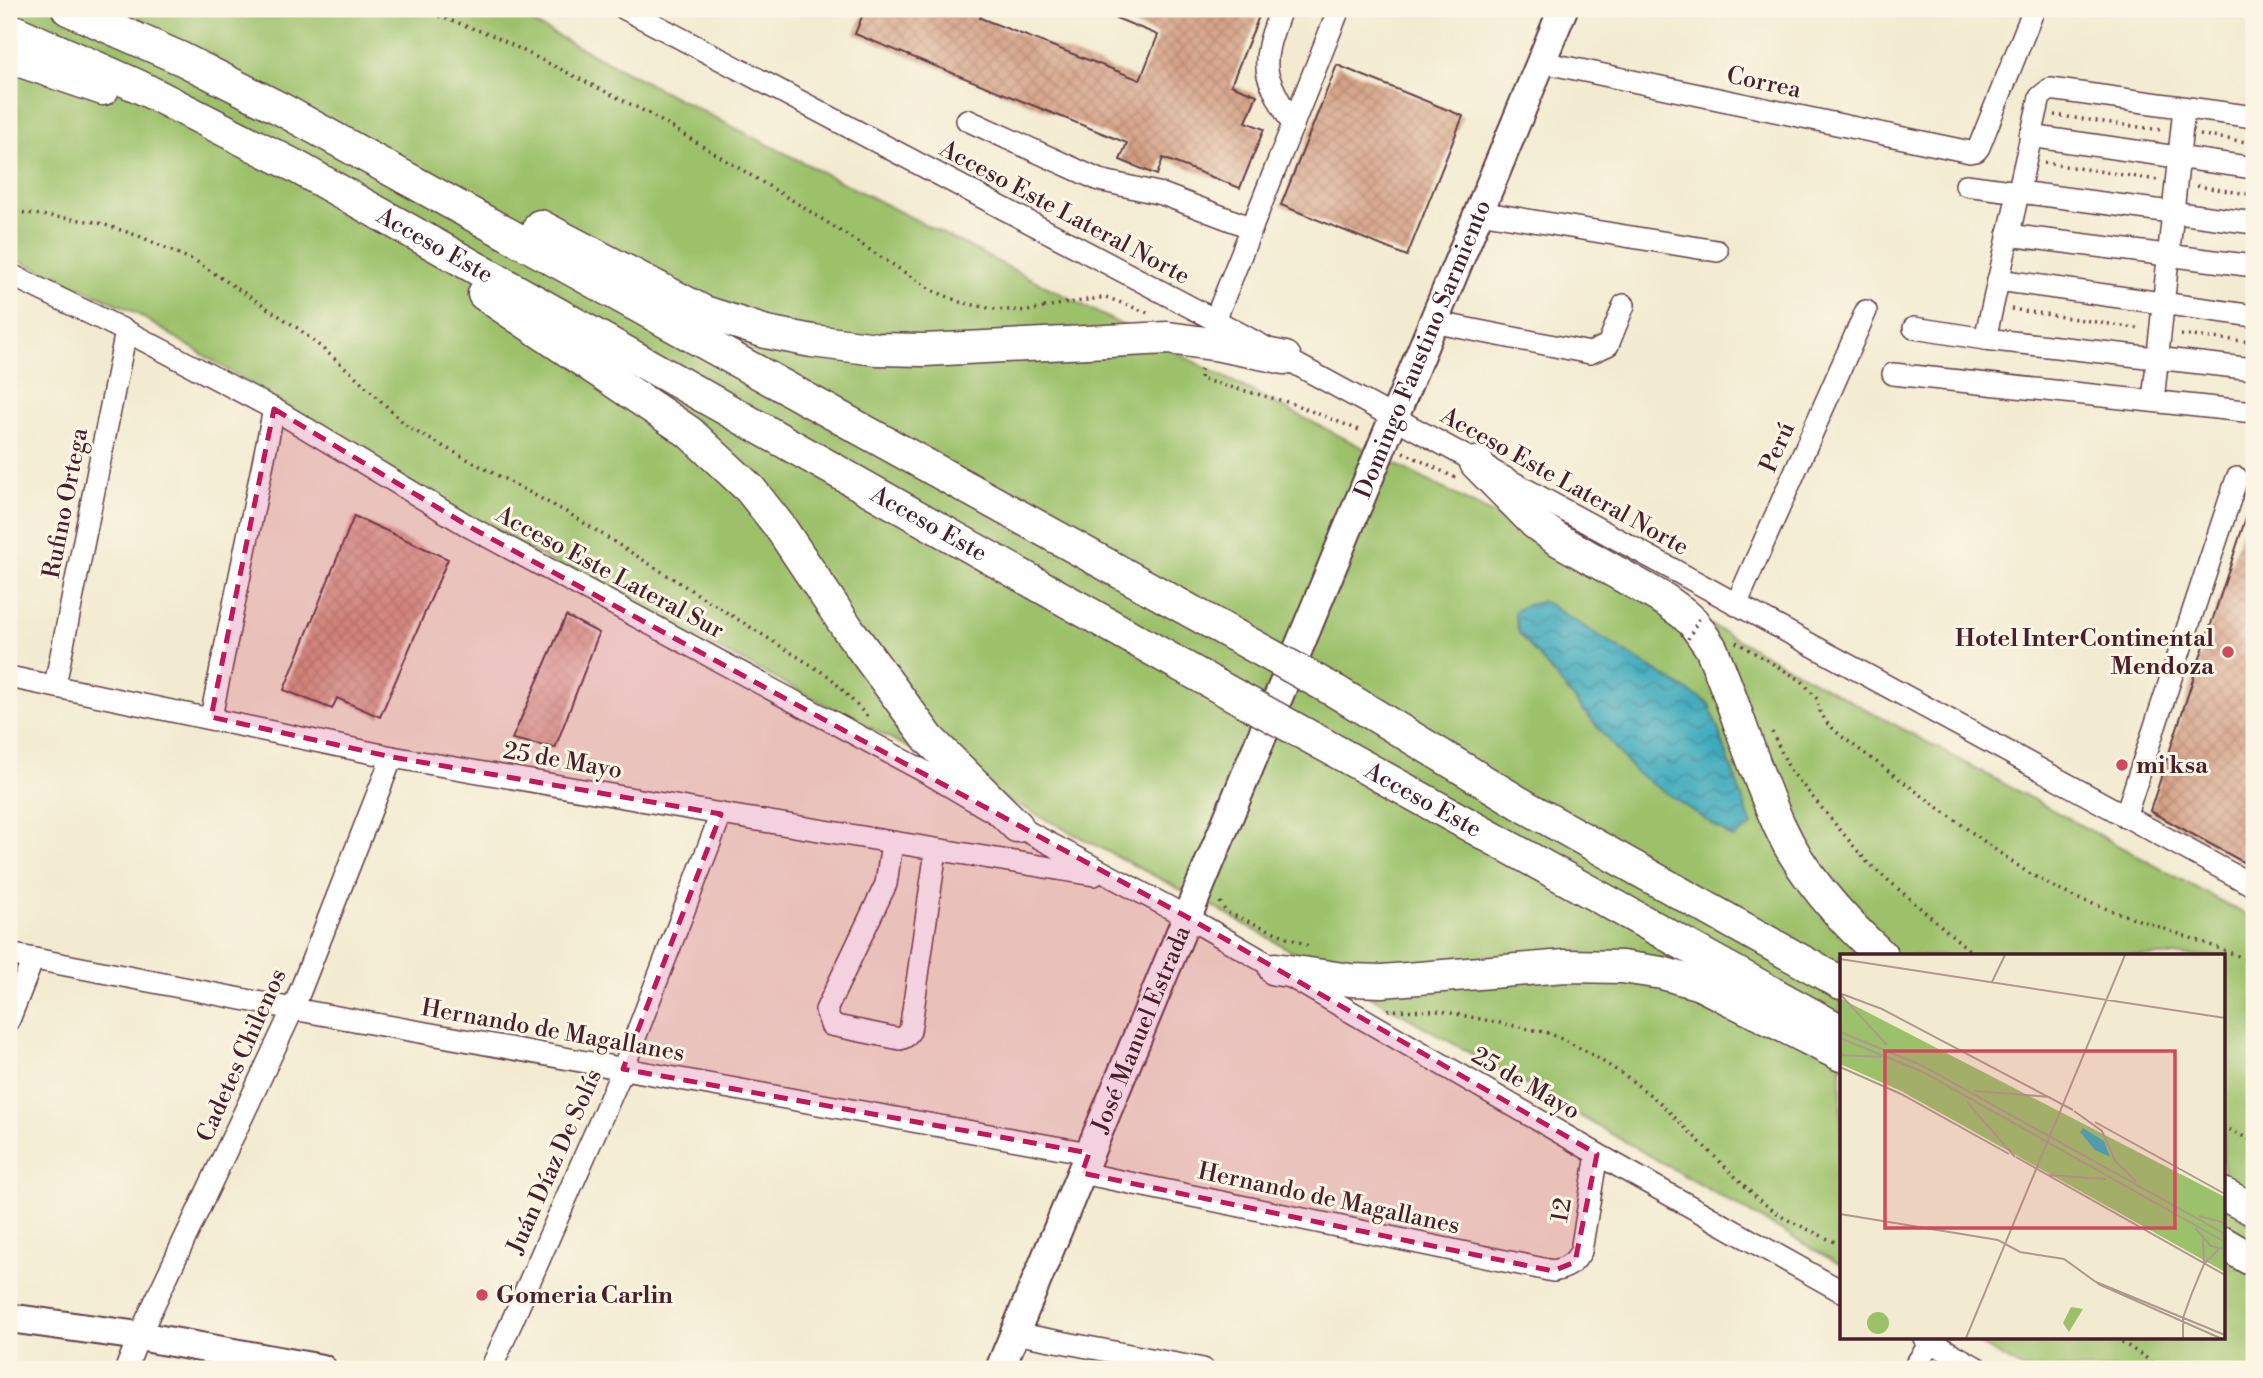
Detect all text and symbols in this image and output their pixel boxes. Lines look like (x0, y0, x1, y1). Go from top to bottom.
street label: Correa (1724, 60, 1805, 106)
street label: Acceso Este Lateral Norte (933, 134, 1195, 292)
street label: Domingo Faustino Sarmiento (1348, 196, 1498, 503)
street label: Acceso Este (370, 201, 498, 291)
street label: Acceso Este Lateral Norte (1434, 401, 1694, 563)
street label: Perú (1754, 417, 1802, 477)
street label: Rufino Ortega (37, 425, 95, 581)
street label: Acceso Este (864, 479, 992, 569)
street label: Acceso Este Lateral Sur (489, 499, 729, 646)
place label: Hotel InterContinental Mendoza (1955, 624, 2215, 682)
marker: Hotel InterContinental Mendoza (2220, 644, 2236, 660)
street label: 25 de Mayo (501, 736, 625, 786)
place label: mi ksa (2136, 751, 2209, 781)
street label: Acceso Este (1358, 756, 1487, 845)
marker: mi ksa (2114, 757, 2130, 773)
street label: José Manuel Estrada (1085, 921, 1198, 1138)
inset map (1840, 954, 2224, 1340)
street label: Cadetes Chilenos (190, 964, 294, 1147)
street label: Hernando de Magallanes (419, 993, 687, 1069)
street label: 25 de Mayo (1466, 1041, 1585, 1127)
street label: Juán Díaz De Solís (500, 1064, 609, 1259)
street label: Hernando de Magallanes (1195, 1157, 1462, 1241)
street label: 12 (1545, 1195, 1579, 1225)
place label: Gomeria Carlin (496, 1281, 673, 1311)
marker: Gomeria Carlin (474, 1287, 490, 1303)

